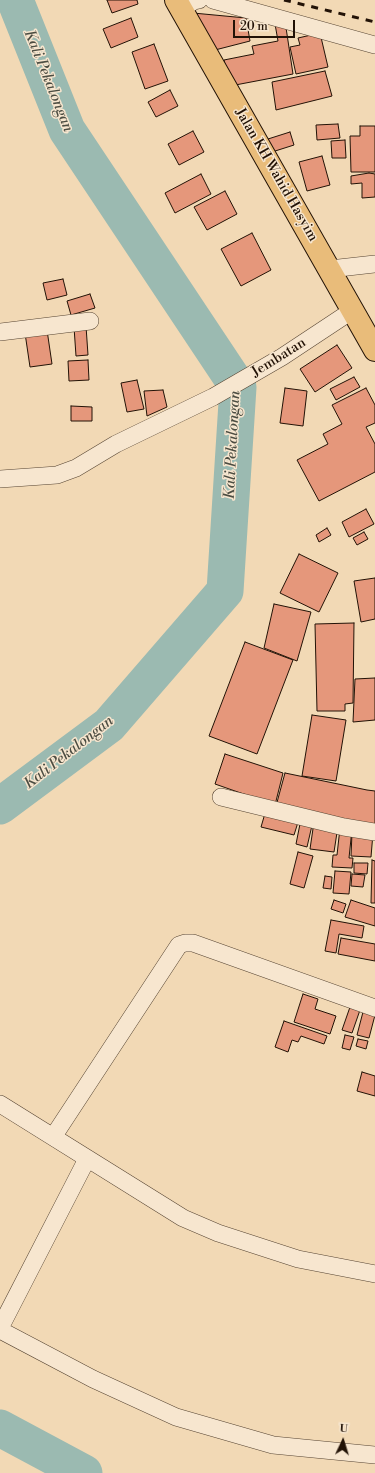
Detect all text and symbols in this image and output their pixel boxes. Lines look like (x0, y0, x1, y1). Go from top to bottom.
scale bar (235, 12, 297, 38)
text: 20 m (240, 19, 268, 34)
water label: Kali Pekalongan (19, 27, 77, 135)
street label: Jalan KH Wahid Hasyim (231, 105, 321, 245)
street label: Jembatan (249, 335, 309, 381)
water label: Kali Pekalongan (221, 390, 245, 500)
water label: Kali Pekalongan (21, 712, 117, 794)
north arrow (323, 1421, 363, 1461)
text: U (339, 1422, 349, 1436)

